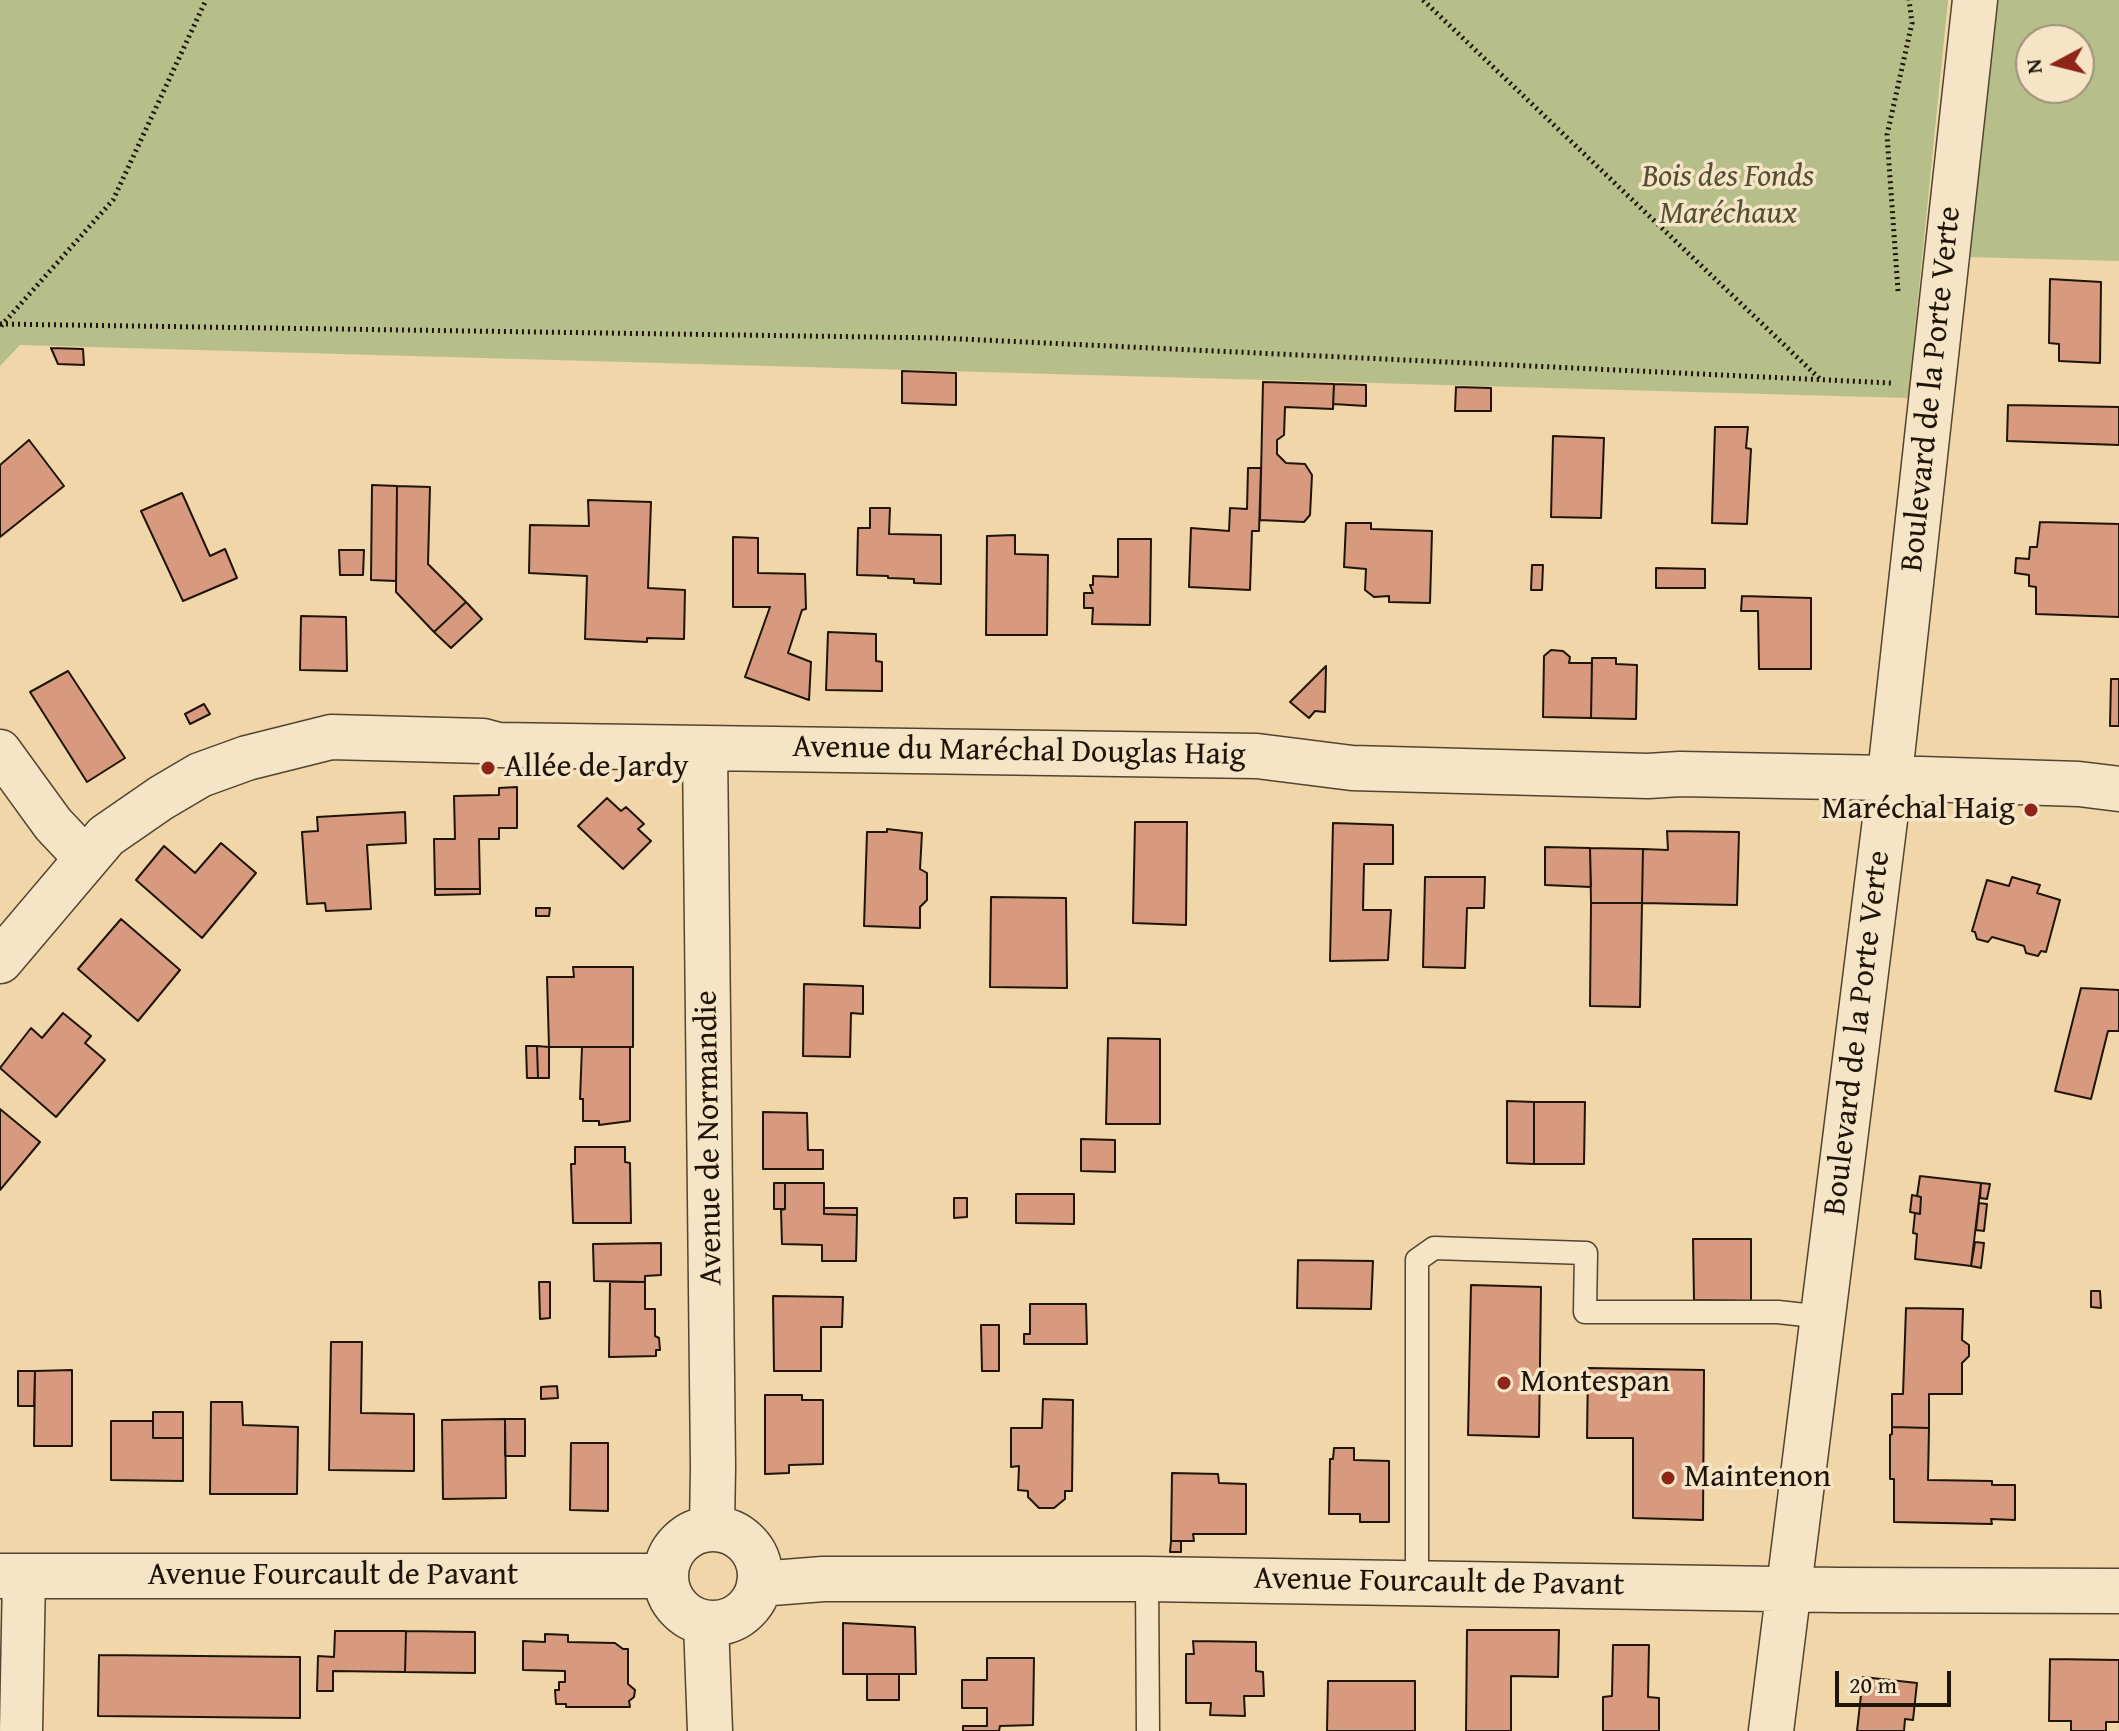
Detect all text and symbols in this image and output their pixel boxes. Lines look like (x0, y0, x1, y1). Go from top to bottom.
north arrow (2015, 24, 2095, 104)
text: N (2016, 57, 2050, 76)
park label: Bois des Fonds Maréchaux (1642, 159, 1814, 234)
street label: Boulevard de la Porte Verte (1894, 204, 1970, 574)
street label: Avenue du Maréchal Douglas Haig (792, 729, 1246, 775)
place label: Allée de Jardy (504, 749, 689, 787)
marker: Allée de Jardy (479, 759, 497, 777)
place label: Maréchal Haig (1821, 791, 2015, 829)
marker: Maréchal Haig (2022, 801, 2040, 819)
street label: Boulevard de la Porte Verte (1817, 848, 1899, 1218)
street label: Avenue de Normandie (688, 990, 732, 1286)
place label: Montespan (1520, 1364, 1670, 1402)
marker: Montespan (1495, 1374, 1513, 1392)
place label: Maintenon (1684, 1459, 1831, 1497)
marker: Maintenon (1659, 1469, 1677, 1487)
street label: Avenue Fourcault de Pavant (148, 1557, 518, 1595)
street label: Avenue Fourcault de Pavant (1253, 1561, 1625, 1605)
scale bar (1839, 1655, 1955, 1705)
text: 20 m (1849, 1667, 1897, 1702)

